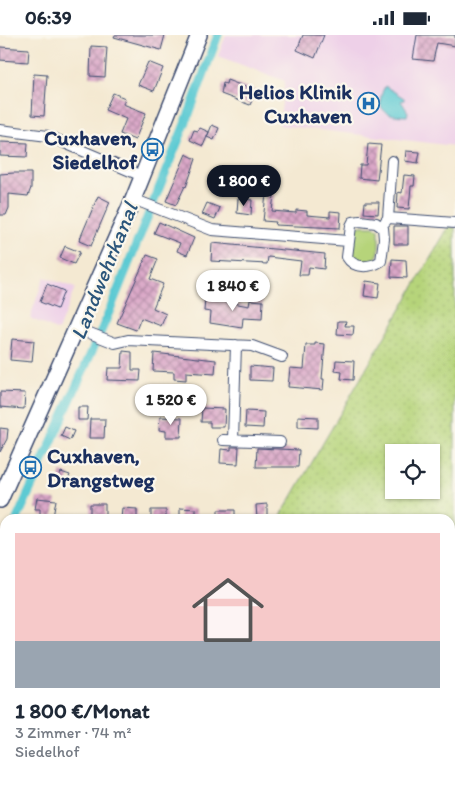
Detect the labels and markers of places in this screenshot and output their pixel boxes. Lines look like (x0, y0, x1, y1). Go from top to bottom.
place label: Helios Klinik Cuxhaven (239, 79, 352, 128)
hospital icon: Helios Klinik Cuxhaven (356, 91, 380, 115)
place label: Cuxhaven, Siedelhof (44, 125, 138, 174)
bus stop icon: Cuxhaven, Siedelhof (141, 137, 165, 161)
pin: 1 800 € (198, 165, 290, 207)
pin: 1 840 € (187, 269, 279, 312)
pin: 1 520 € (125, 383, 217, 426)
place label: Cuxhaven, Drangstweg (47, 443, 156, 493)
bus stop icon: Cuxhaven, Drangstweg (19, 455, 43, 479)

